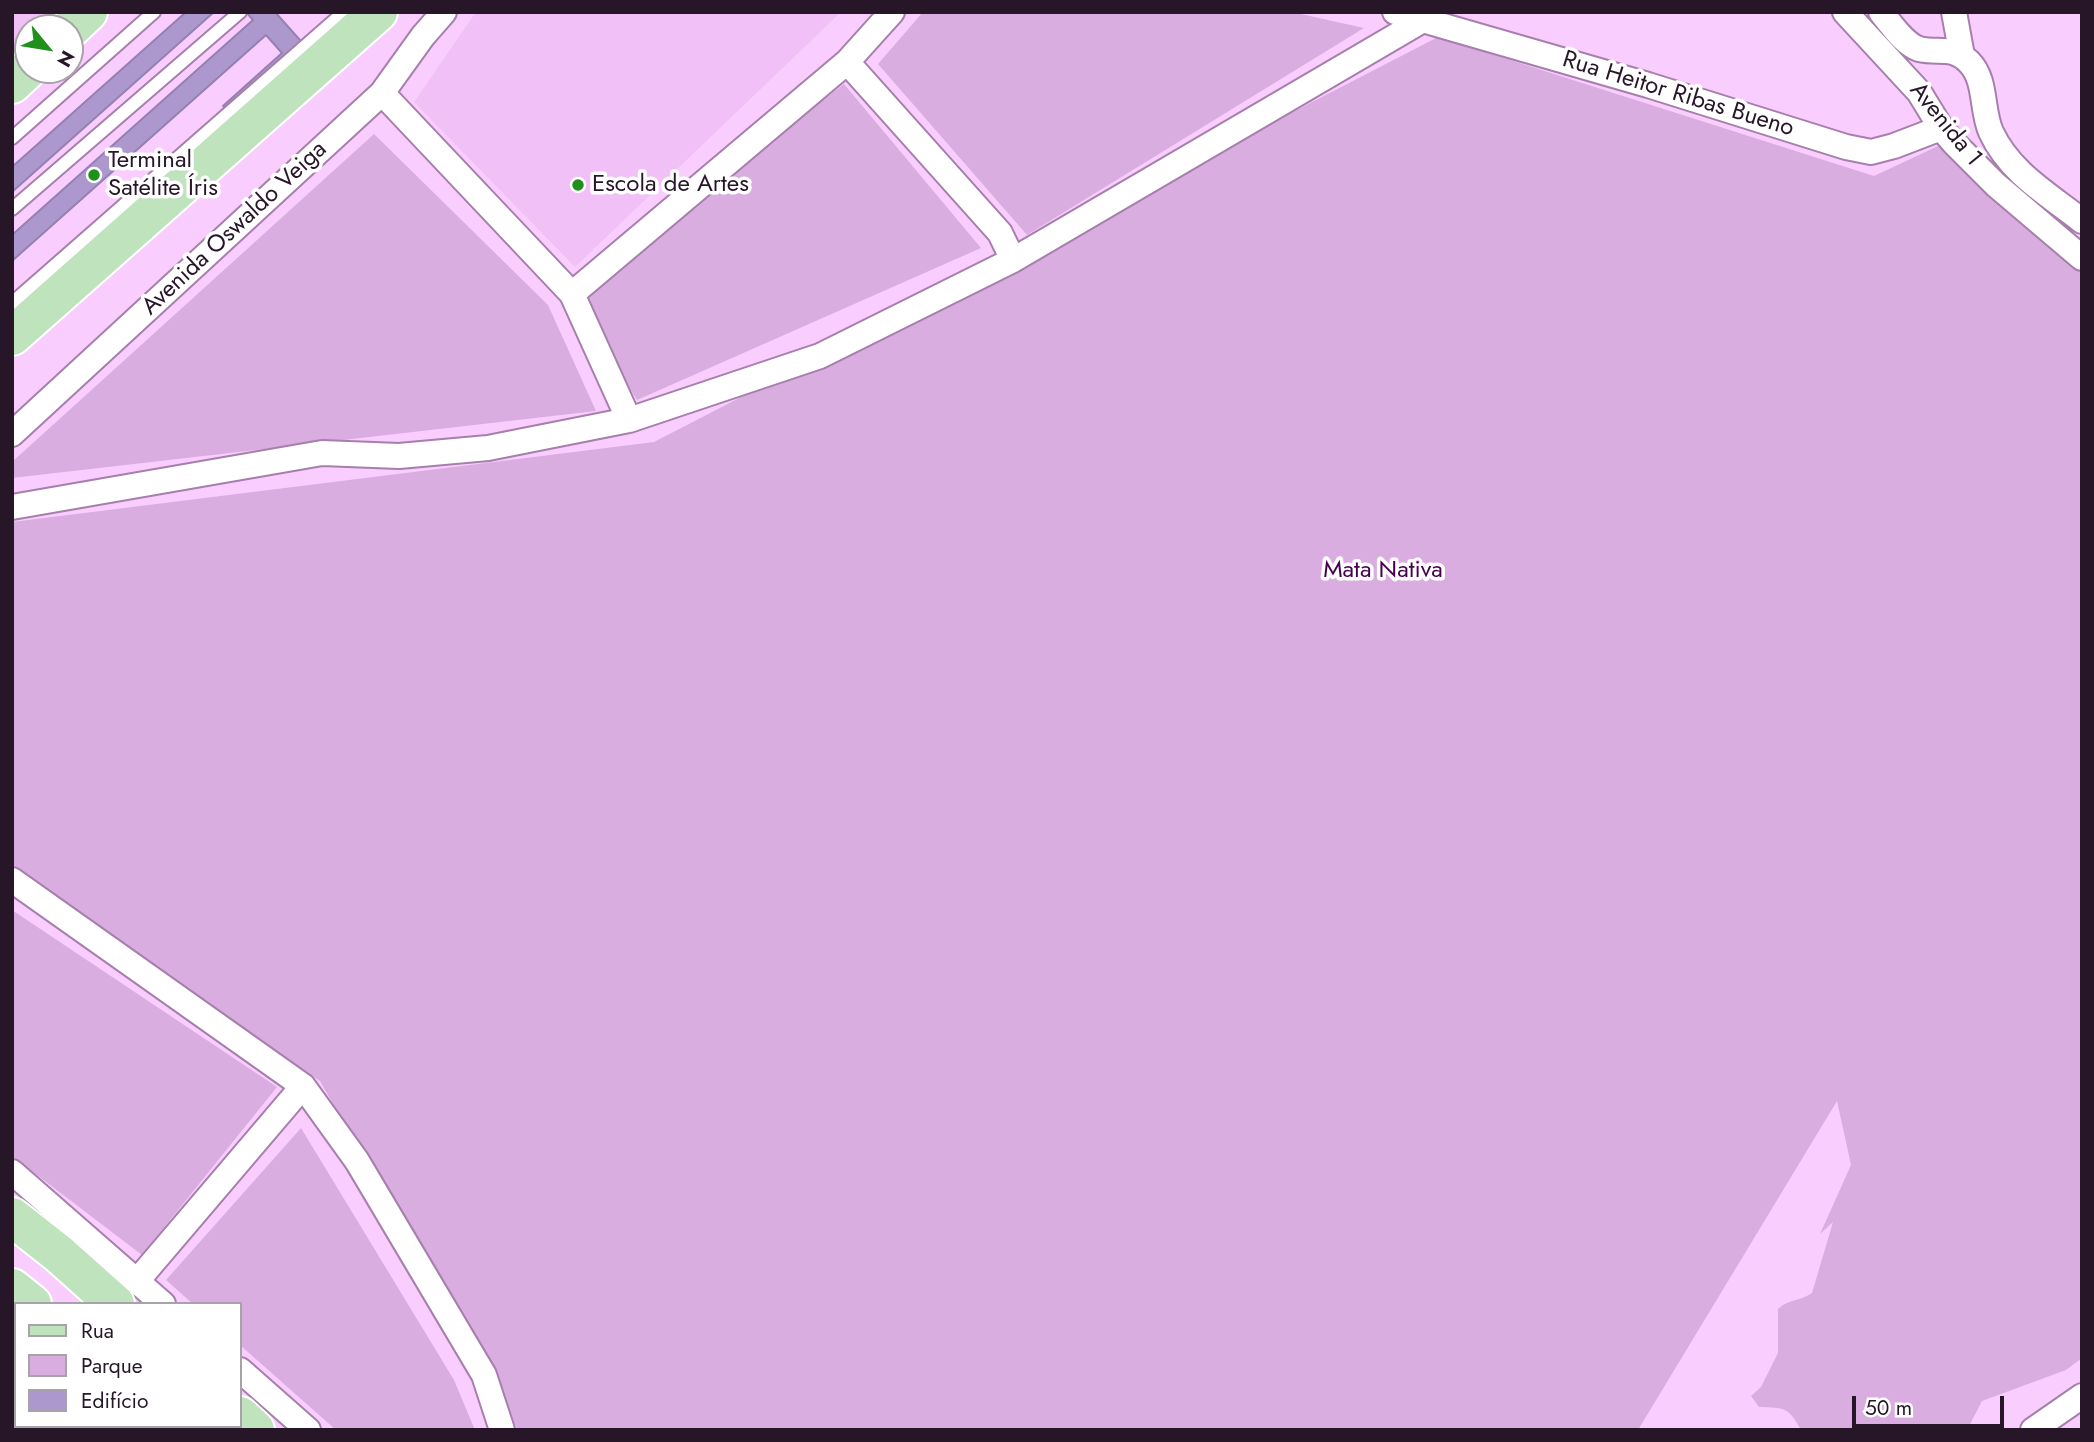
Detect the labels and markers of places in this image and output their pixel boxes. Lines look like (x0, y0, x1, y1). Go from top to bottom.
place label: Terminal Satélite Íris (108, 147, 218, 203)
marker: Terminal Satélite Íris (86, 167, 102, 183)
place label: Escola de Artes (592, 171, 749, 199)
marker: Escola de Artes (570, 177, 586, 193)

